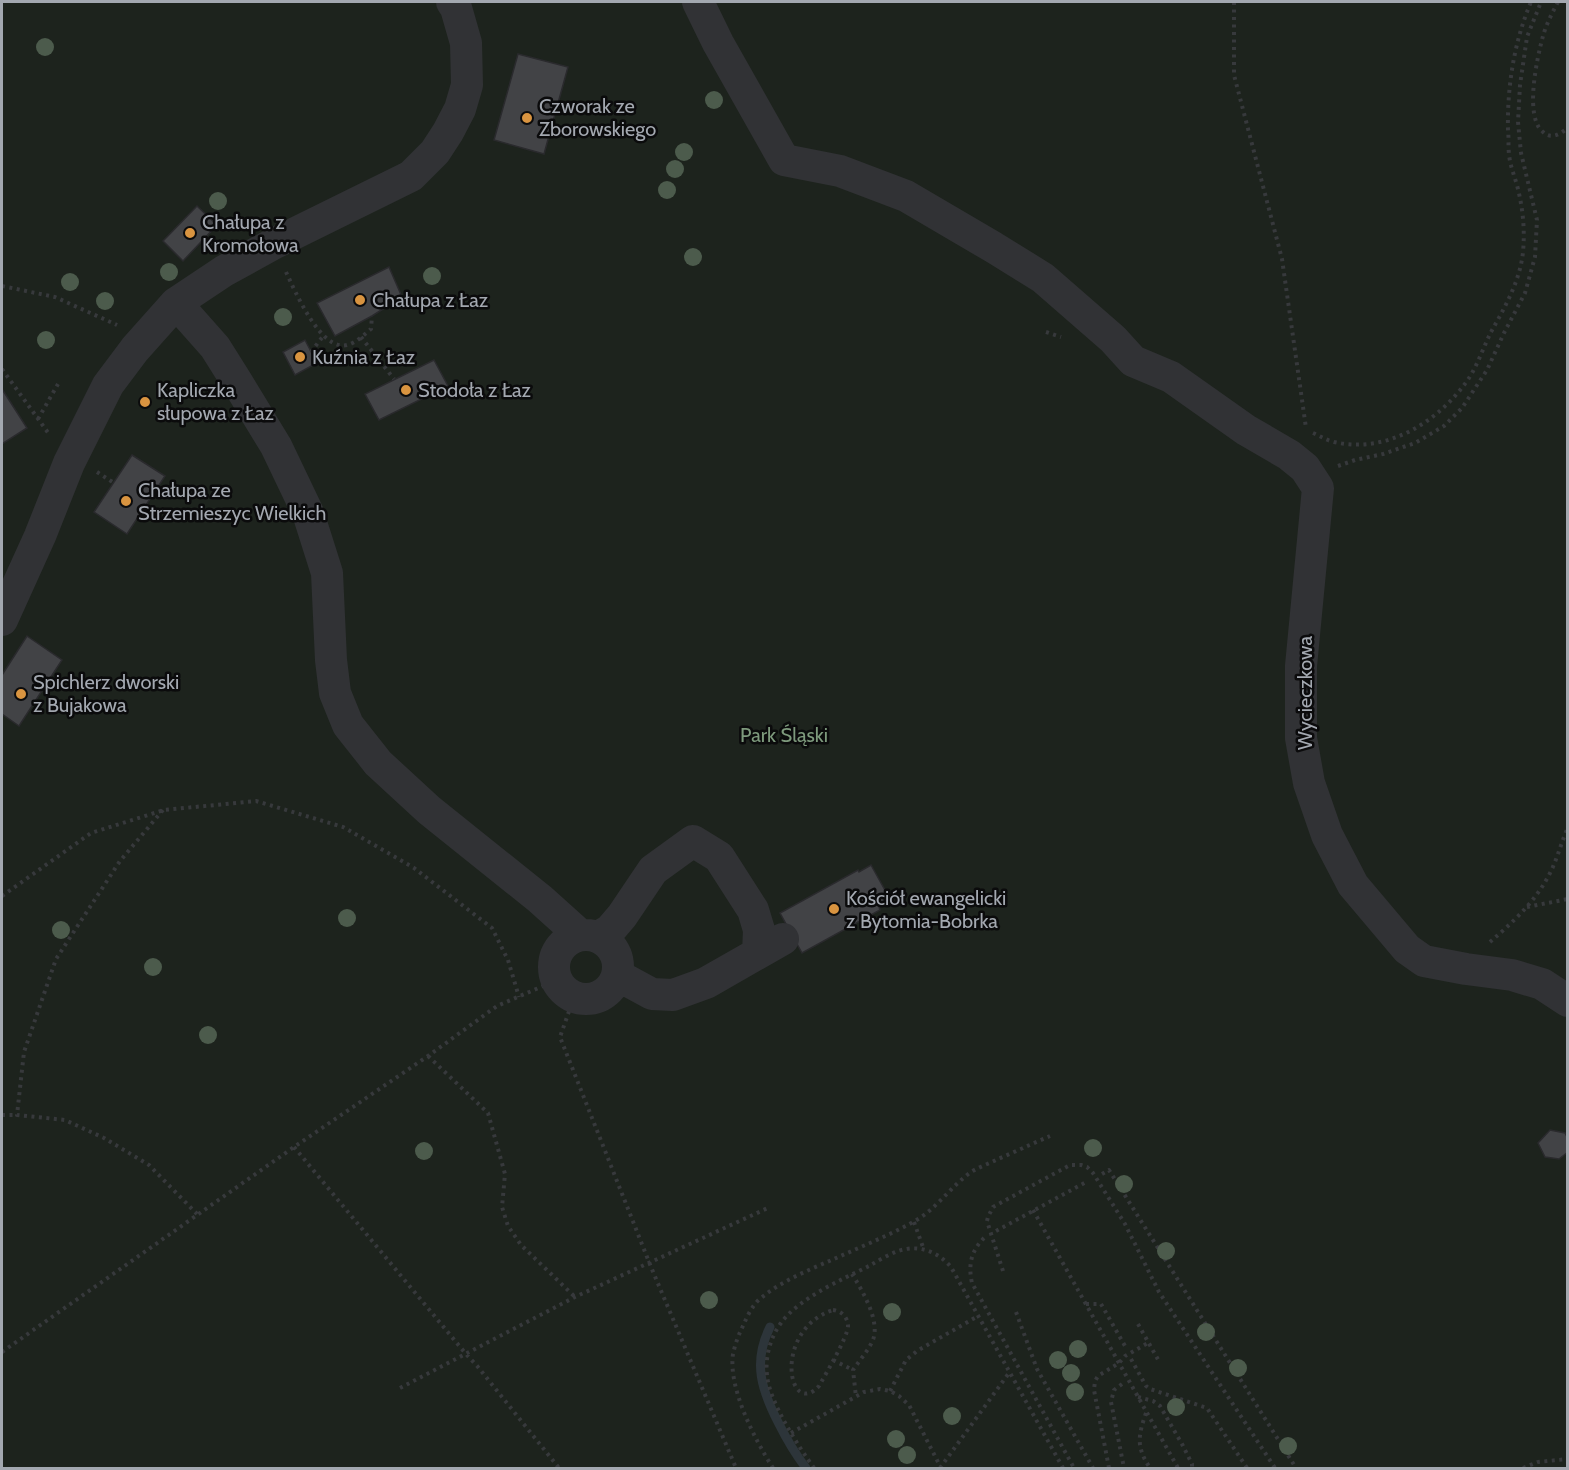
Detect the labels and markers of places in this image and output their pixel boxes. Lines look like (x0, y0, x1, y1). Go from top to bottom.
place label: Czworak ze Zborowskiego (539, 94, 656, 141)
marker: Czworak ze Zborowskiego (520, 111, 534, 125)
place label: Chałupa z Kromołowa (202, 210, 299, 257)
marker: Chałupa z Kromołowa (183, 226, 197, 240)
place label: Chałupa z Łaz (372, 288, 488, 312)
marker: Chałupa z Łaz (353, 293, 367, 307)
place label: Kuźnia z Łaz (312, 345, 415, 369)
marker: Kuźnia z Łaz (293, 350, 307, 364)
place label: Kapliczka słupowa z Łaz (157, 378, 274, 425)
place label: Stodoła z Łaz (418, 378, 531, 402)
marker: Stodoła z Łaz (399, 383, 413, 397)
marker: Kapliczka słupowa z Łaz (138, 395, 152, 409)
place label: Chałupa ze Strzemieszyc Wielkich (138, 478, 326, 525)
marker: Chałupa ze Strzemieszyc Wielkich (119, 494, 133, 508)
place label: Spichlerz dworski z Bujakowa (33, 670, 179, 717)
marker: Spichlerz dworski z Bujakowa (14, 687, 28, 701)
place label: Kościół ewangelicki z Bytomia-Bobrka (846, 886, 1006, 933)
marker: Kościół ewangelicki z Bytomia-Bobrka (827, 902, 841, 916)

